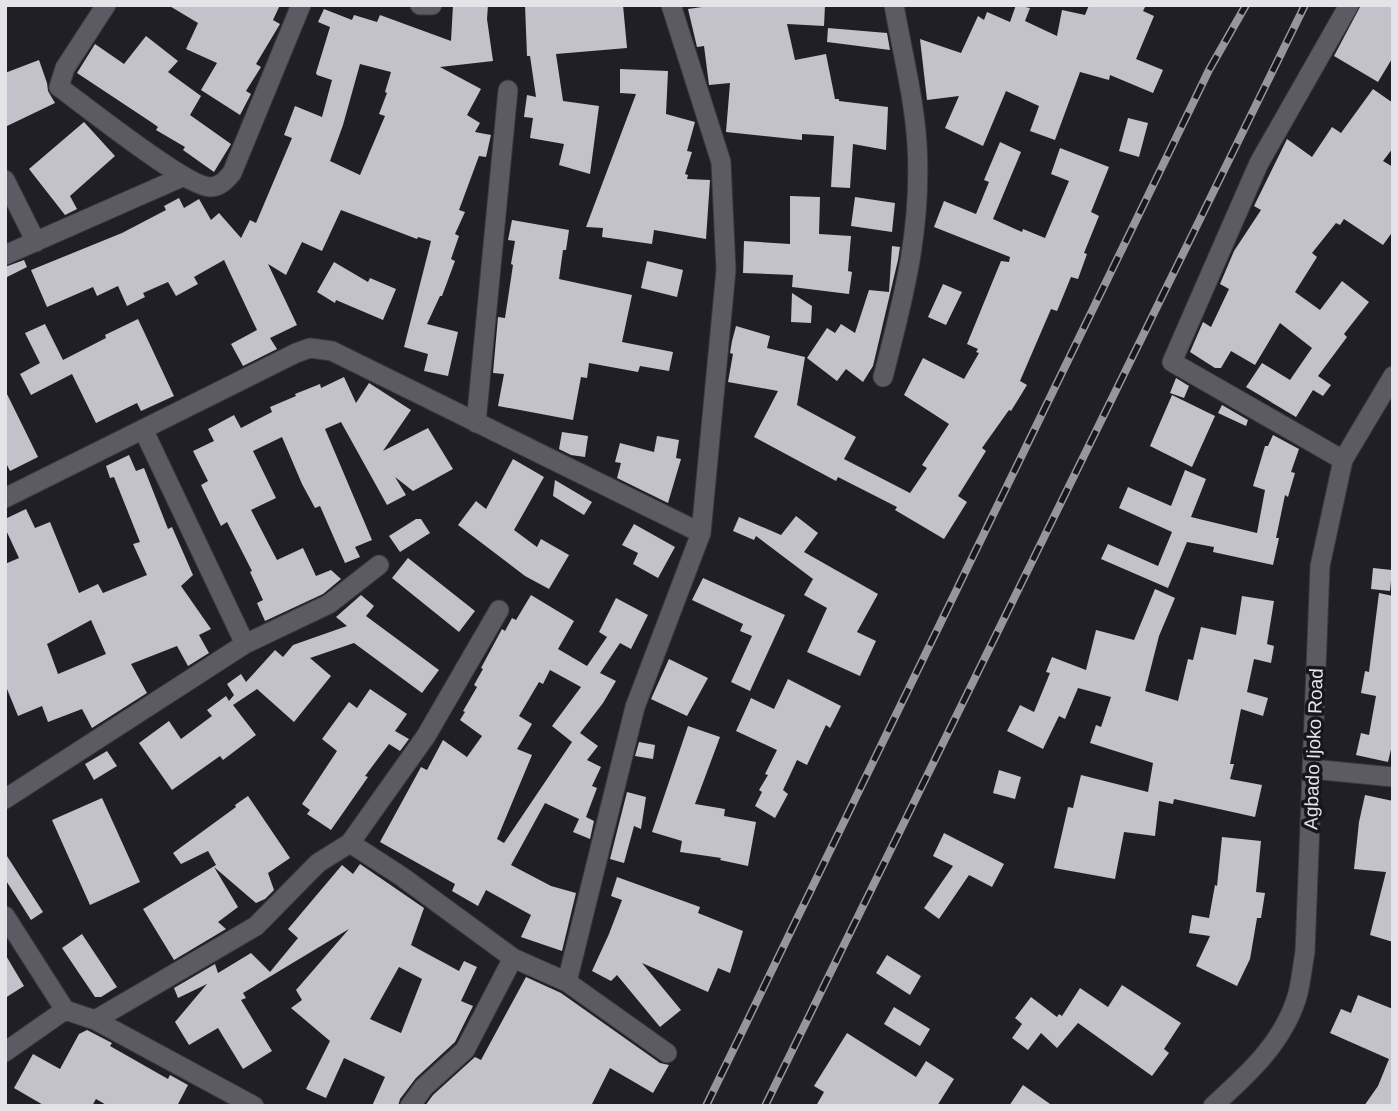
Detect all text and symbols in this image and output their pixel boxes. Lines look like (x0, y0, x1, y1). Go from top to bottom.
street label: Agbado Ijoko Road (1300, 668, 1327, 830)

